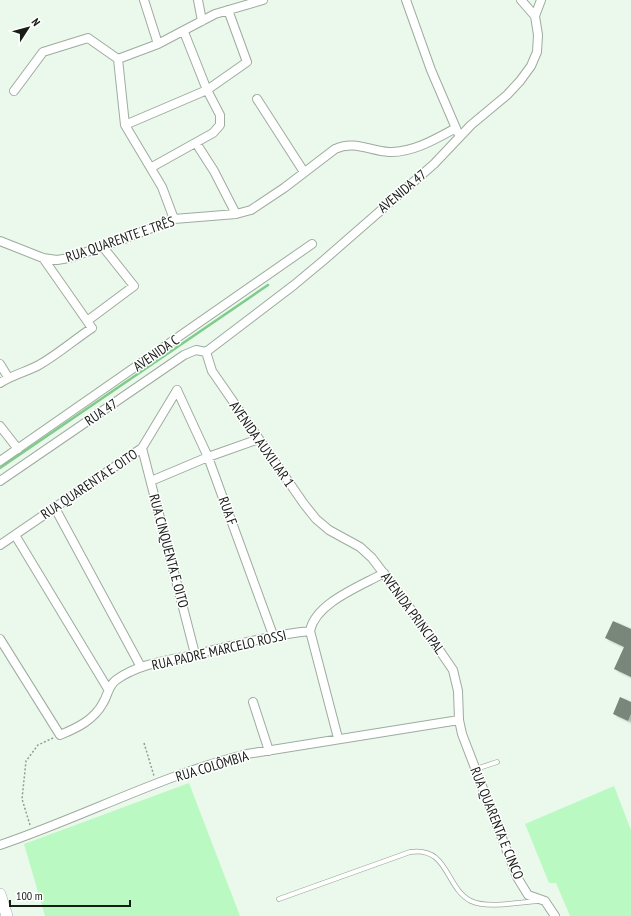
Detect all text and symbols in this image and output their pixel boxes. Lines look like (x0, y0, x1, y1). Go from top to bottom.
north arrow (8, 8, 48, 48)
text: N (29, 16, 44, 29)
street label: AVENIDA 47 (374, 165, 430, 217)
street label: RUA QUARENTE E TRÊS (63, 212, 177, 266)
street label: AVENIDA C (130, 330, 183, 375)
street label: RUA 47 (81, 395, 121, 429)
street label: AVENIDA AUXILIAR 1 (226, 397, 298, 491)
street label: RUA QUARENTA E OITO (37, 445, 141, 523)
street label: RUA CINQUENTA E OITO (145, 492, 193, 610)
street label: RUA F (215, 494, 241, 528)
street label: AVENIDA PRINCIPAL (377, 568, 449, 658)
street label: RUA PADRE MARCELO ROSSI (150, 626, 288, 674)
street label: RUA COLÔMBIA (173, 746, 251, 786)
street label: RUA QUARENTA E CINCO (466, 764, 528, 882)
scale bar (10, 882, 130, 908)
text: 100 m (16, 888, 43, 903)

